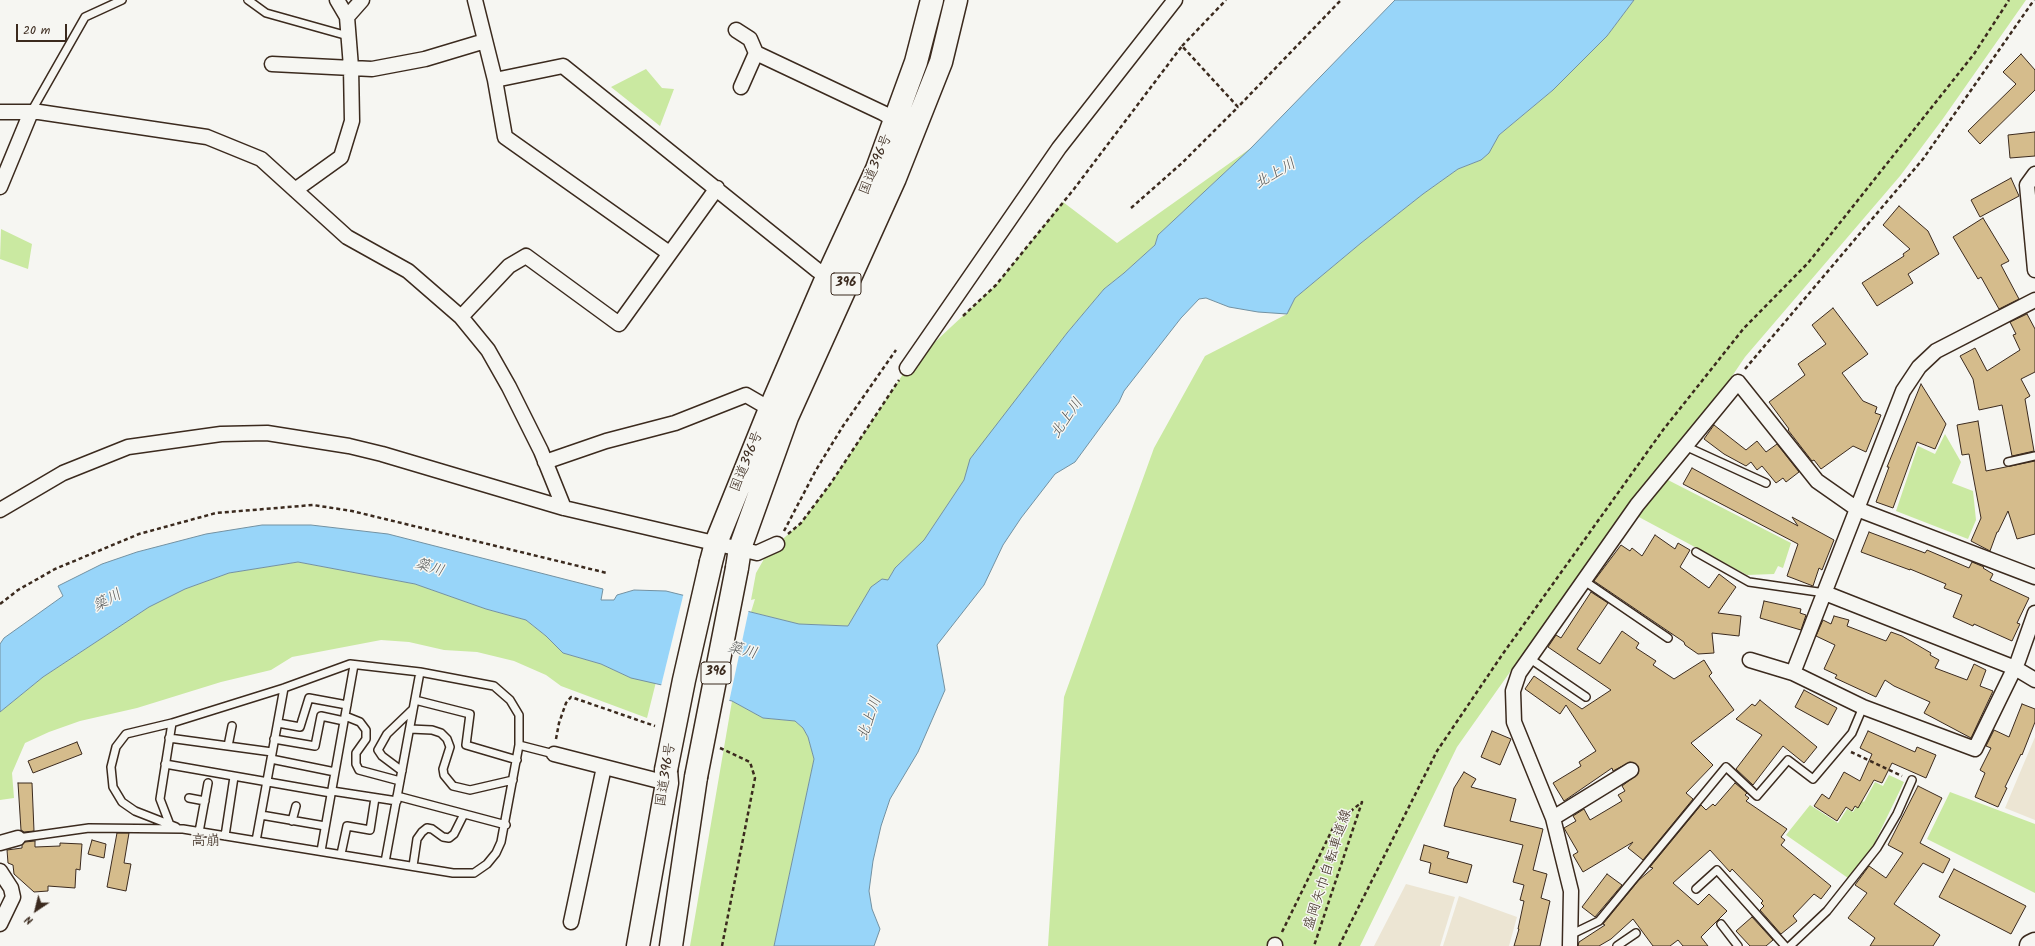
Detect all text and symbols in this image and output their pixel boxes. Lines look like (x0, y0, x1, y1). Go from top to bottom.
scale bar (18, 16, 69, 42)
text: 20 m (23, 21, 50, 40)
street label: 国道396号 (857, 132, 897, 198)
water label: 北上川 (1252, 156, 1300, 194)
road number: 396 (831, 273, 861, 295)
water label: 北上川 (1048, 395, 1088, 443)
street label: 国道396号 (728, 429, 768, 495)
water label: 簗川 (412, 556, 446, 582)
water label: 簗川 (91, 587, 125, 617)
water label: 簗川 (725, 640, 759, 664)
road number: 396 (701, 662, 731, 684)
water label: 北上川 (855, 695, 887, 743)
street label: 国道396号 (654, 742, 680, 808)
street label: 盛岡矢巾自転車道線 (1302, 807, 1356, 933)
district label: 高崩 (191, 833, 221, 851)
north arrow (16, 890, 56, 930)
text: N (21, 910, 37, 929)

